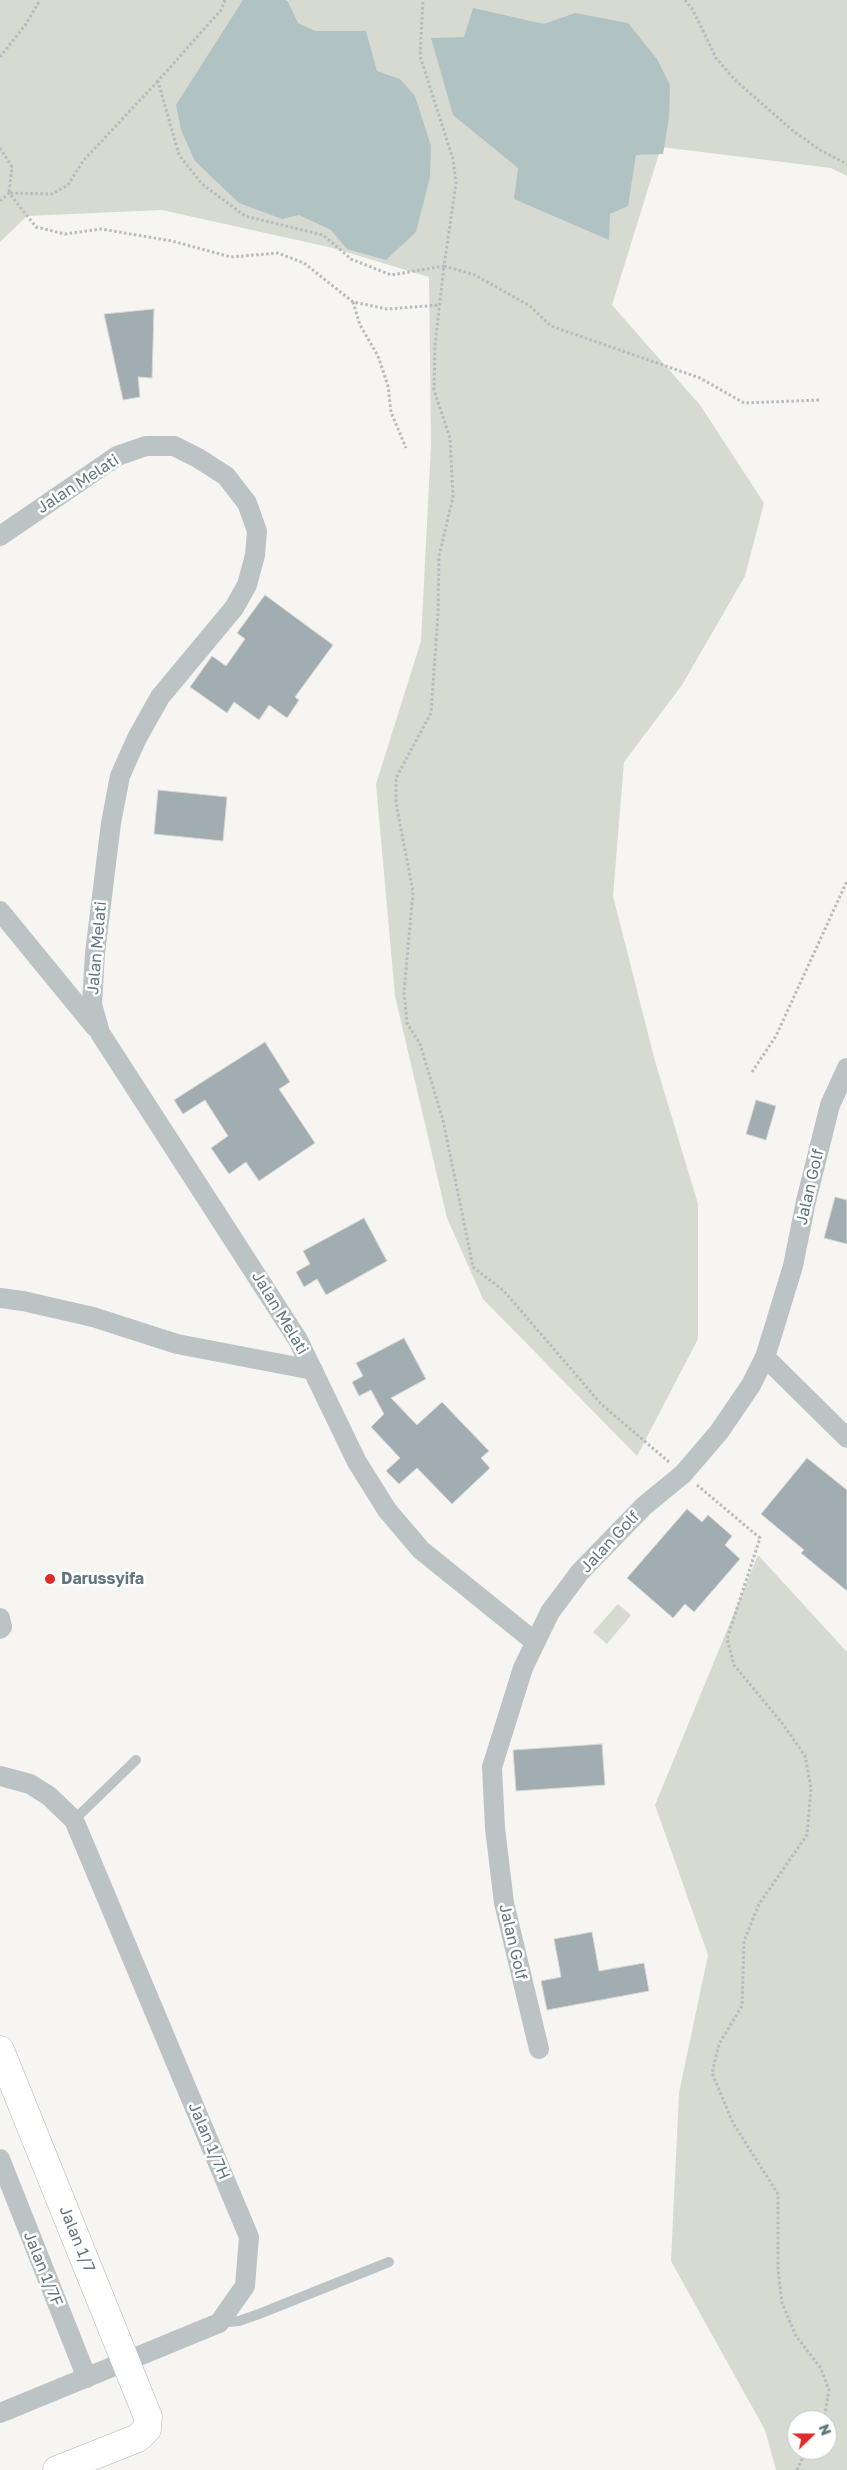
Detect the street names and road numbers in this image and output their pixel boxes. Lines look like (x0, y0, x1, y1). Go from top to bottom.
street label: Jalan Melati (34, 450, 122, 518)
street label: Jalan Melati (83, 901, 111, 995)
street label: Jalan Golf (792, 1147, 828, 1227)
street label: Jalan Melati (248, 1268, 312, 1358)
street label: Jalan Golf (577, 1507, 643, 1577)
street label: Jalan Golf (495, 1902, 531, 1982)
street label: Jalan 1/7H (184, 2100, 234, 2182)
street label: Jalan 1/7 (55, 2203, 99, 2275)
street label: Jalan 1/7F (19, 2229, 67, 2309)

